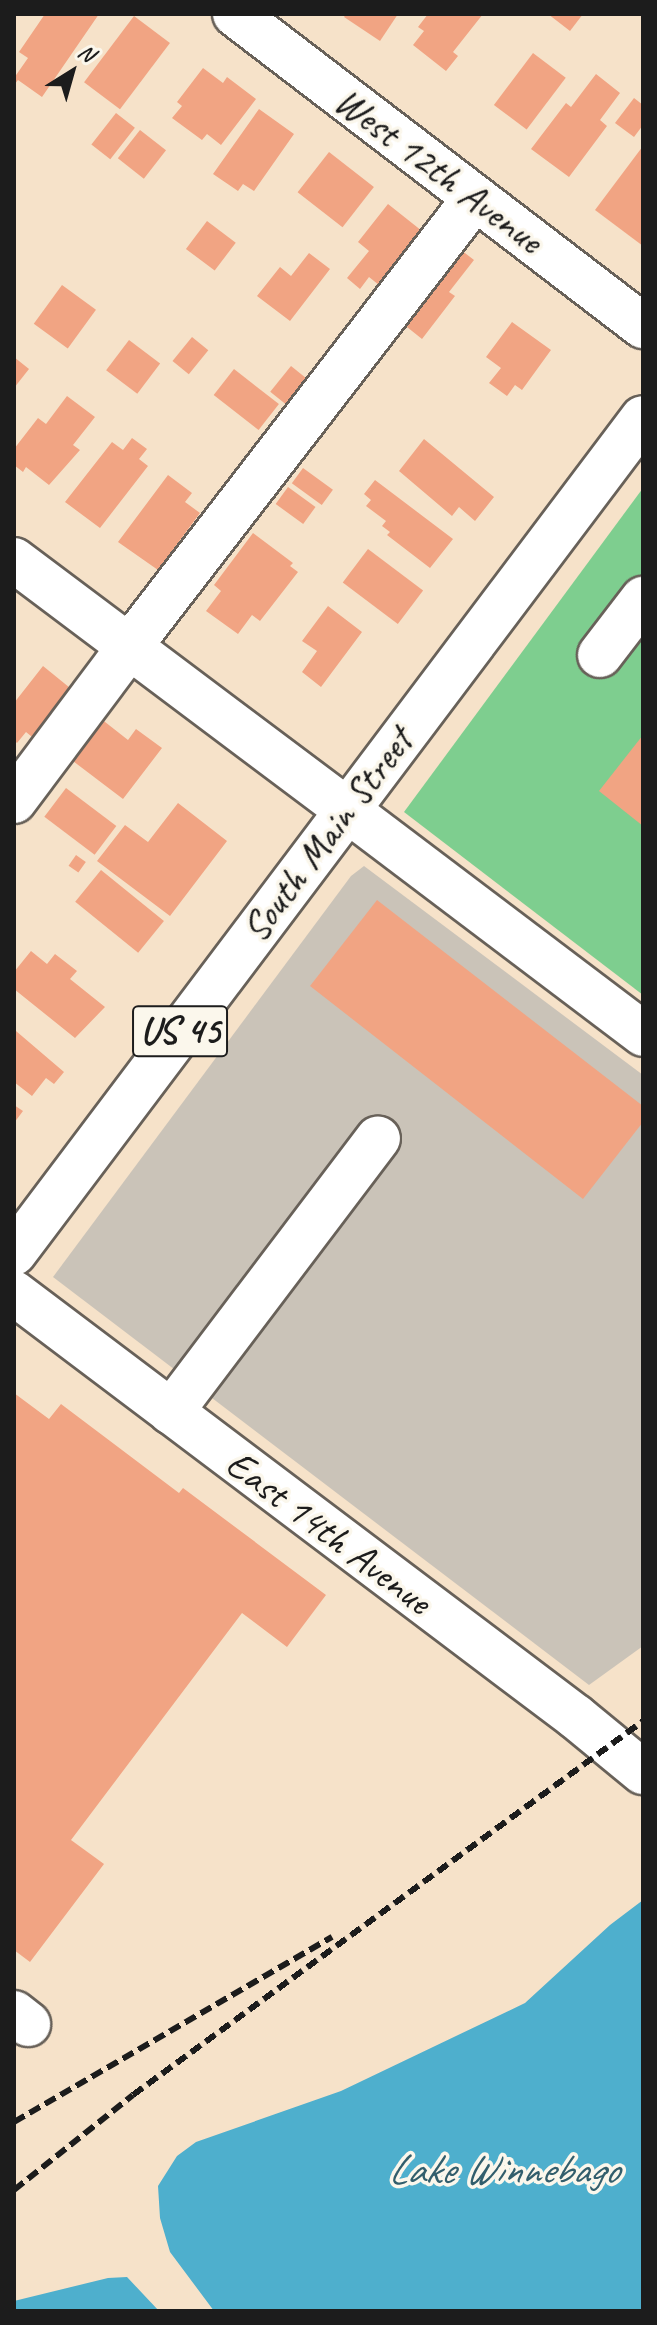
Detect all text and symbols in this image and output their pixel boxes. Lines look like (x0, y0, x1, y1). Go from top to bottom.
north arrow (32, 32, 112, 112)
text: N (73, 38, 100, 68)
street label: West 12th Avenue (326, 76, 552, 264)
street label: South Main Street (230, 718, 424, 952)
road number: US 45 (132, 997, 228, 1065)
street label: East 14th Avenue (217, 1439, 441, 1625)
water label: Lake Winnebago (387, 2145, 619, 2195)

